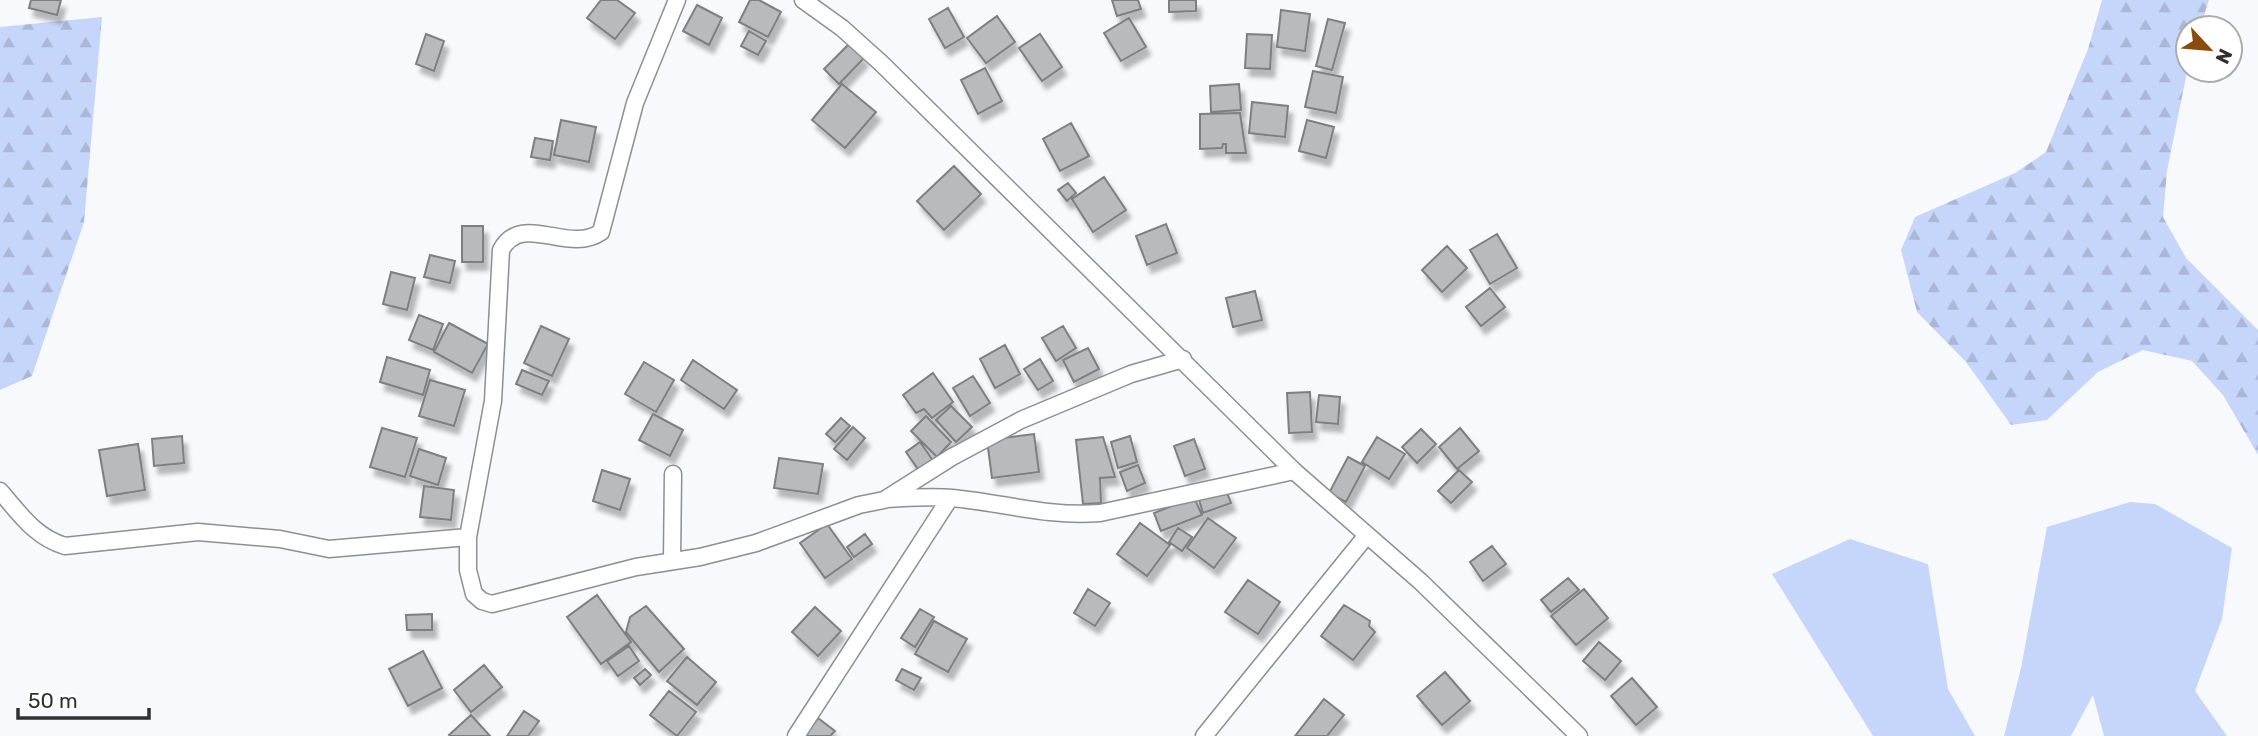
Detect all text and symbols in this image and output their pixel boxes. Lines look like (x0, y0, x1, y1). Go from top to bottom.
north arrow (2174, 14, 2244, 84)
text: N (2210, 45, 2237, 67)
scale bar (18, 676, 149, 720)
text: 50 m (28, 688, 78, 713)

